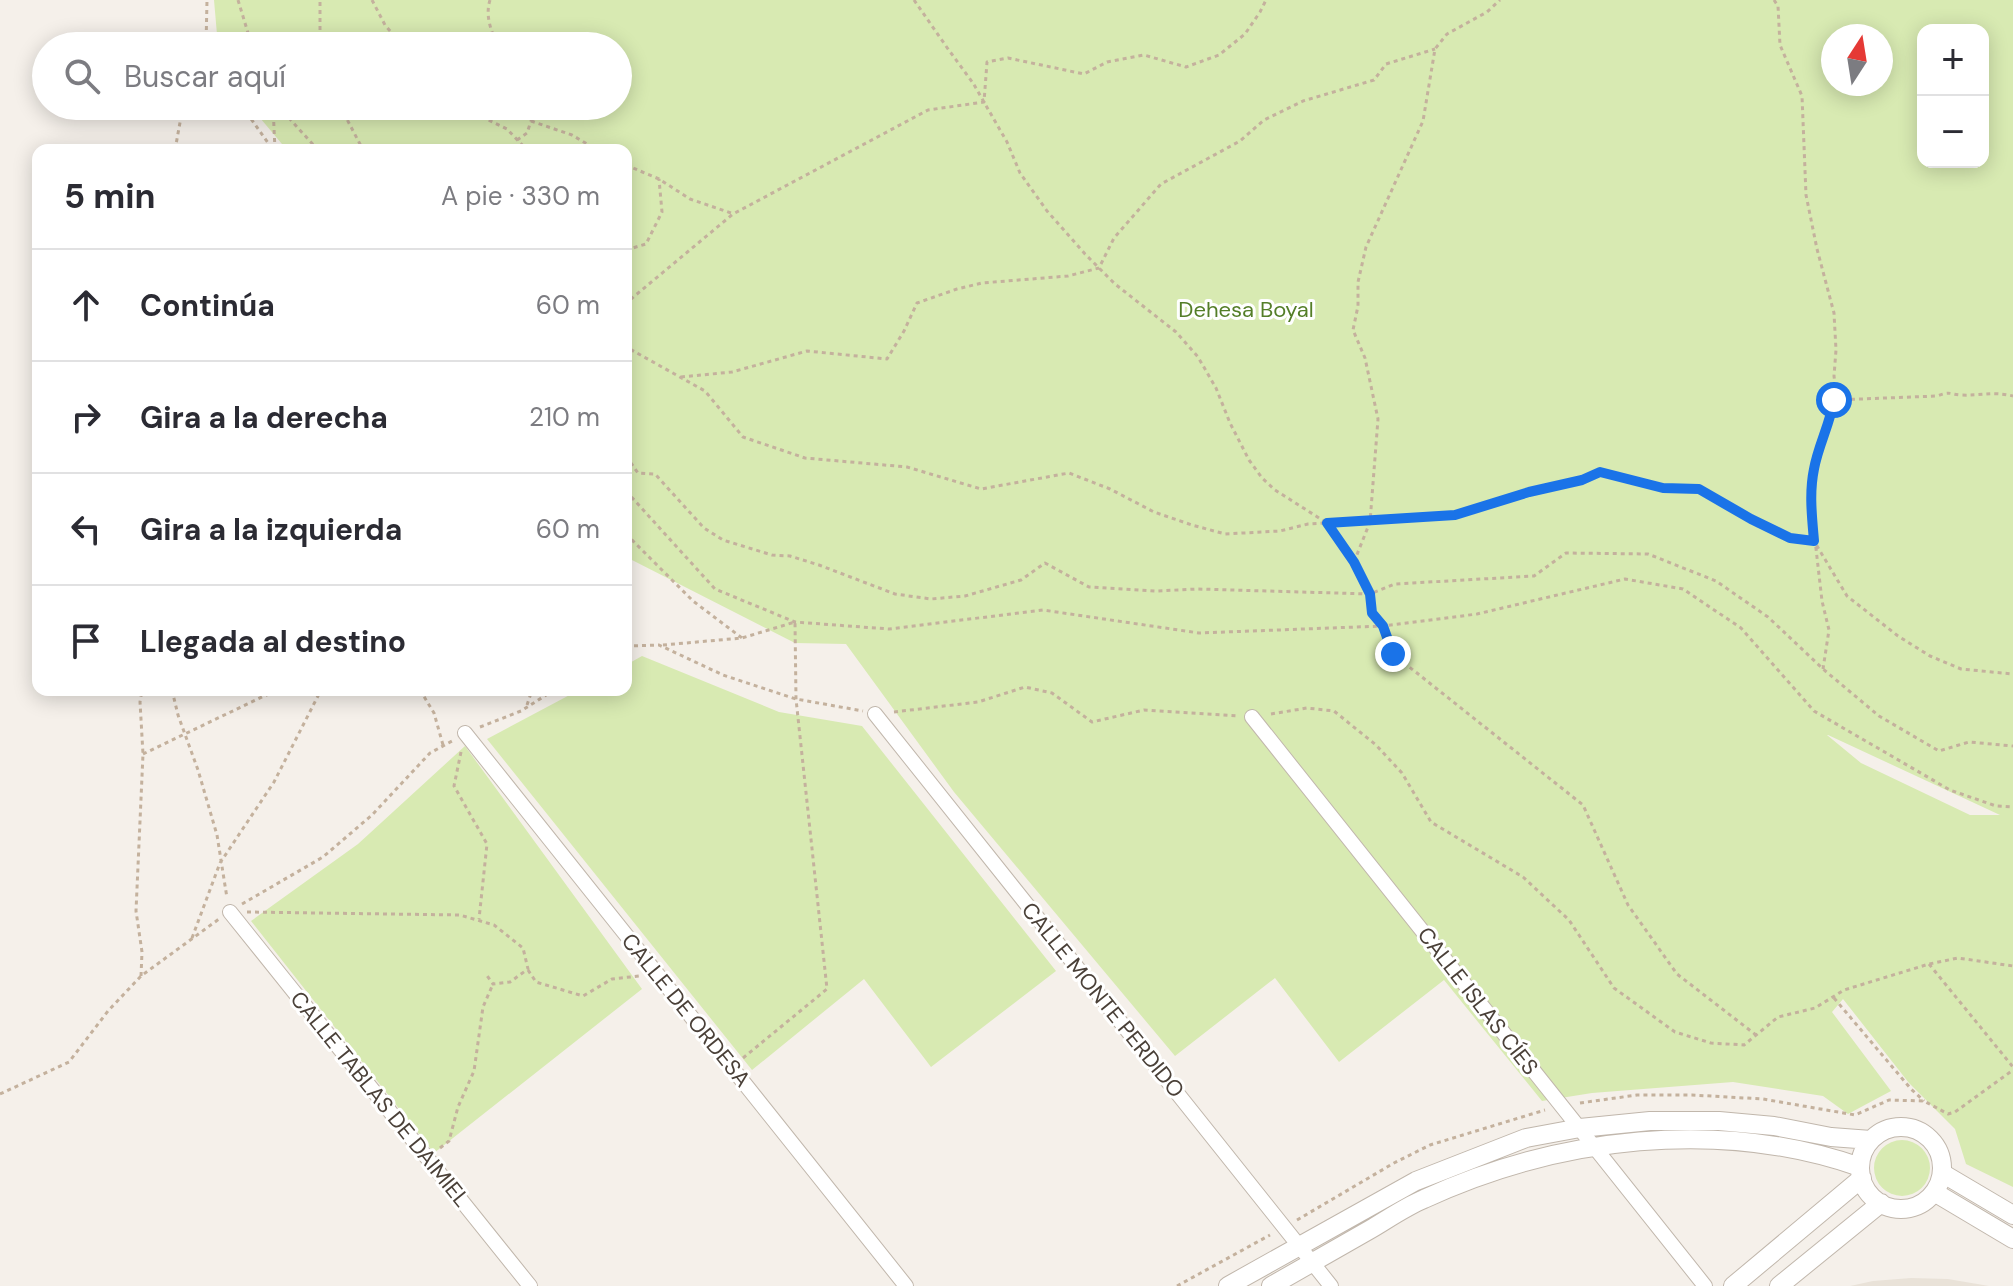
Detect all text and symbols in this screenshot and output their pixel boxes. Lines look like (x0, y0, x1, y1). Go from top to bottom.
north arrow (1821, 24, 1893, 96)
map controls (1917, 24, 1989, 168)
button: + (1917, 24, 1989, 96)
search box (32, 32, 632, 120)
icon: search (60, 54, 104, 98)
text: Buscar aquí (124, 57, 286, 96)
button: − (1917, 96, 1989, 168)
text: 5 min (64, 174, 155, 219)
text: A pie · 330 m (441, 179, 600, 213)
icon: ahead (64, 283, 108, 327)
text: Continúa (140, 286, 275, 325)
text: 60 m (536, 288, 600, 322)
park label: Dehesa Boyal (1178, 295, 1314, 324)
route start (1816, 382, 1852, 418)
icon: right (64, 395, 108, 439)
text: Gira a la derecha (140, 398, 388, 437)
text: 210 m (529, 400, 600, 434)
icon: left (64, 507, 108, 551)
text: Gira a la izquierda (140, 510, 402, 549)
text: 60 m (536, 512, 600, 546)
icon: arrive (64, 619, 108, 663)
text: Llegada al destino (140, 622, 406, 661)
route end (1375, 636, 1411, 672)
street label: CALLE MONTE PERDIDO (1015, 896, 1191, 1104)
street label: CALLE ISLAS CÍES (1411, 921, 1545, 1081)
street label: CALLE DE ORDESA (615, 927, 757, 1093)
street label: CALLE TABLAS DE DAIMIEL (284, 985, 476, 1213)

